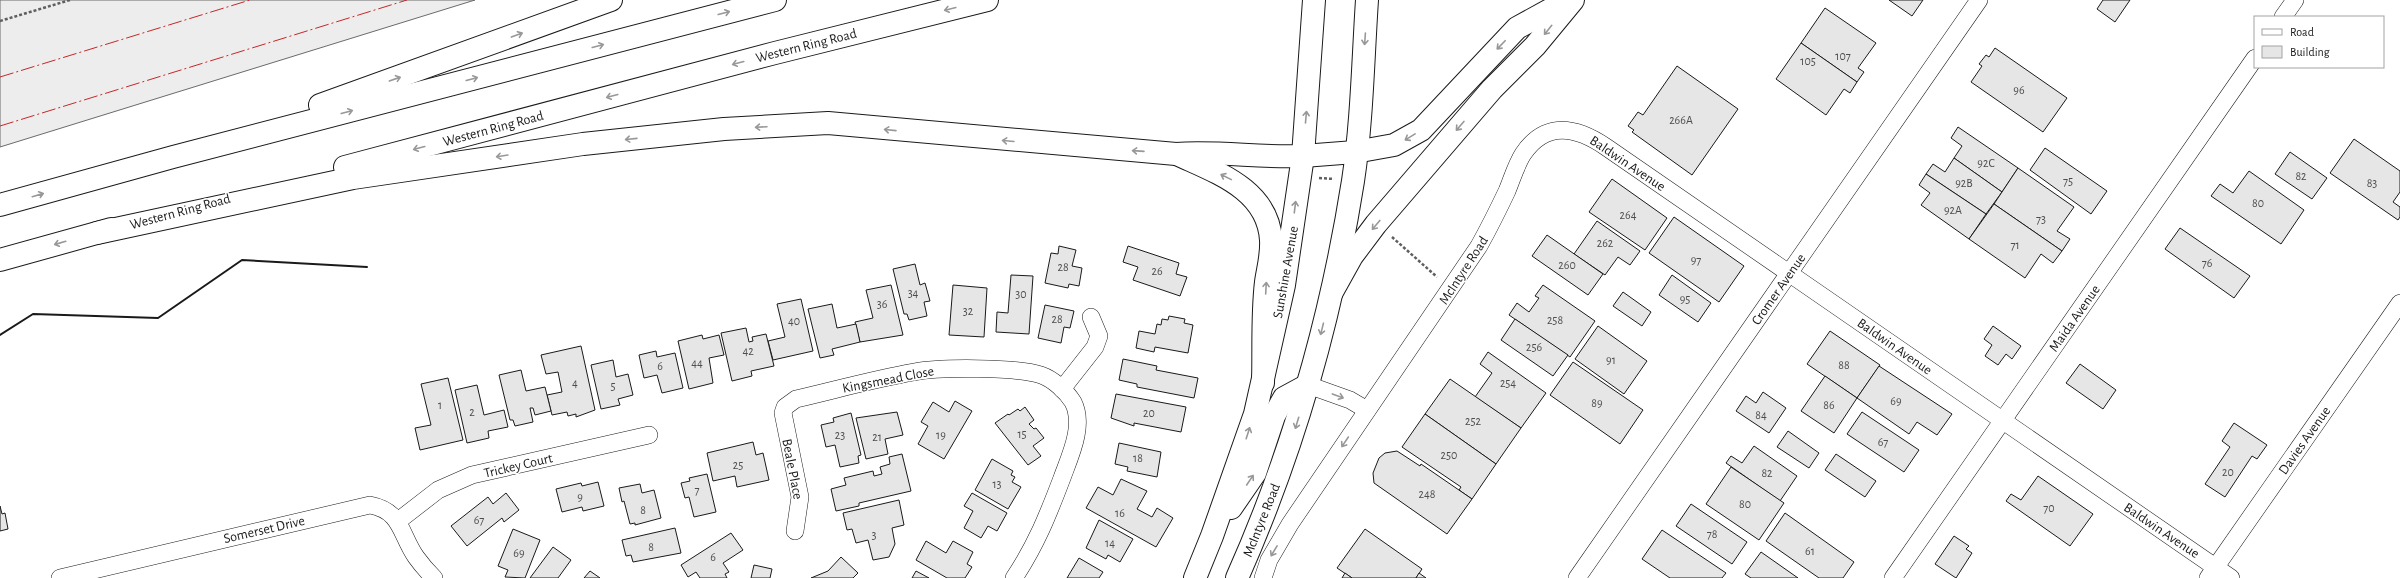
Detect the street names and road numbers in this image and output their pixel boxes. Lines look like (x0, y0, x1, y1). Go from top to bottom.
street label: Western Ring Road (754, 27, 858, 65)
street label: Western Ring Road (441, 109, 545, 149)
street label: Baldwin Avenue (1587, 133, 1668, 194)
street label: Western Ring Road (128, 192, 232, 232)
street label: Sunshine Avenue (1271, 225, 1301, 319)
street label: McIntyre Road (1437, 234, 1491, 307)
street label: Cromer Avenue (1749, 251, 1809, 328)
street label: Maida Avenue (2047, 283, 2103, 354)
street label: Baldwin Avenue (1854, 316, 1934, 378)
street label: Kingsmead Close (841, 364, 935, 396)
street label: Davies Avenue (2276, 404, 2333, 477)
street label: Beale Place (779, 438, 805, 501)
street label: Trickey Court (483, 451, 554, 481)
street label: McIntyre Road (1241, 482, 1283, 559)
street label: Baldwin Avenue (2121, 500, 2202, 561)
street label: Somerset Drive (222, 514, 306, 546)

